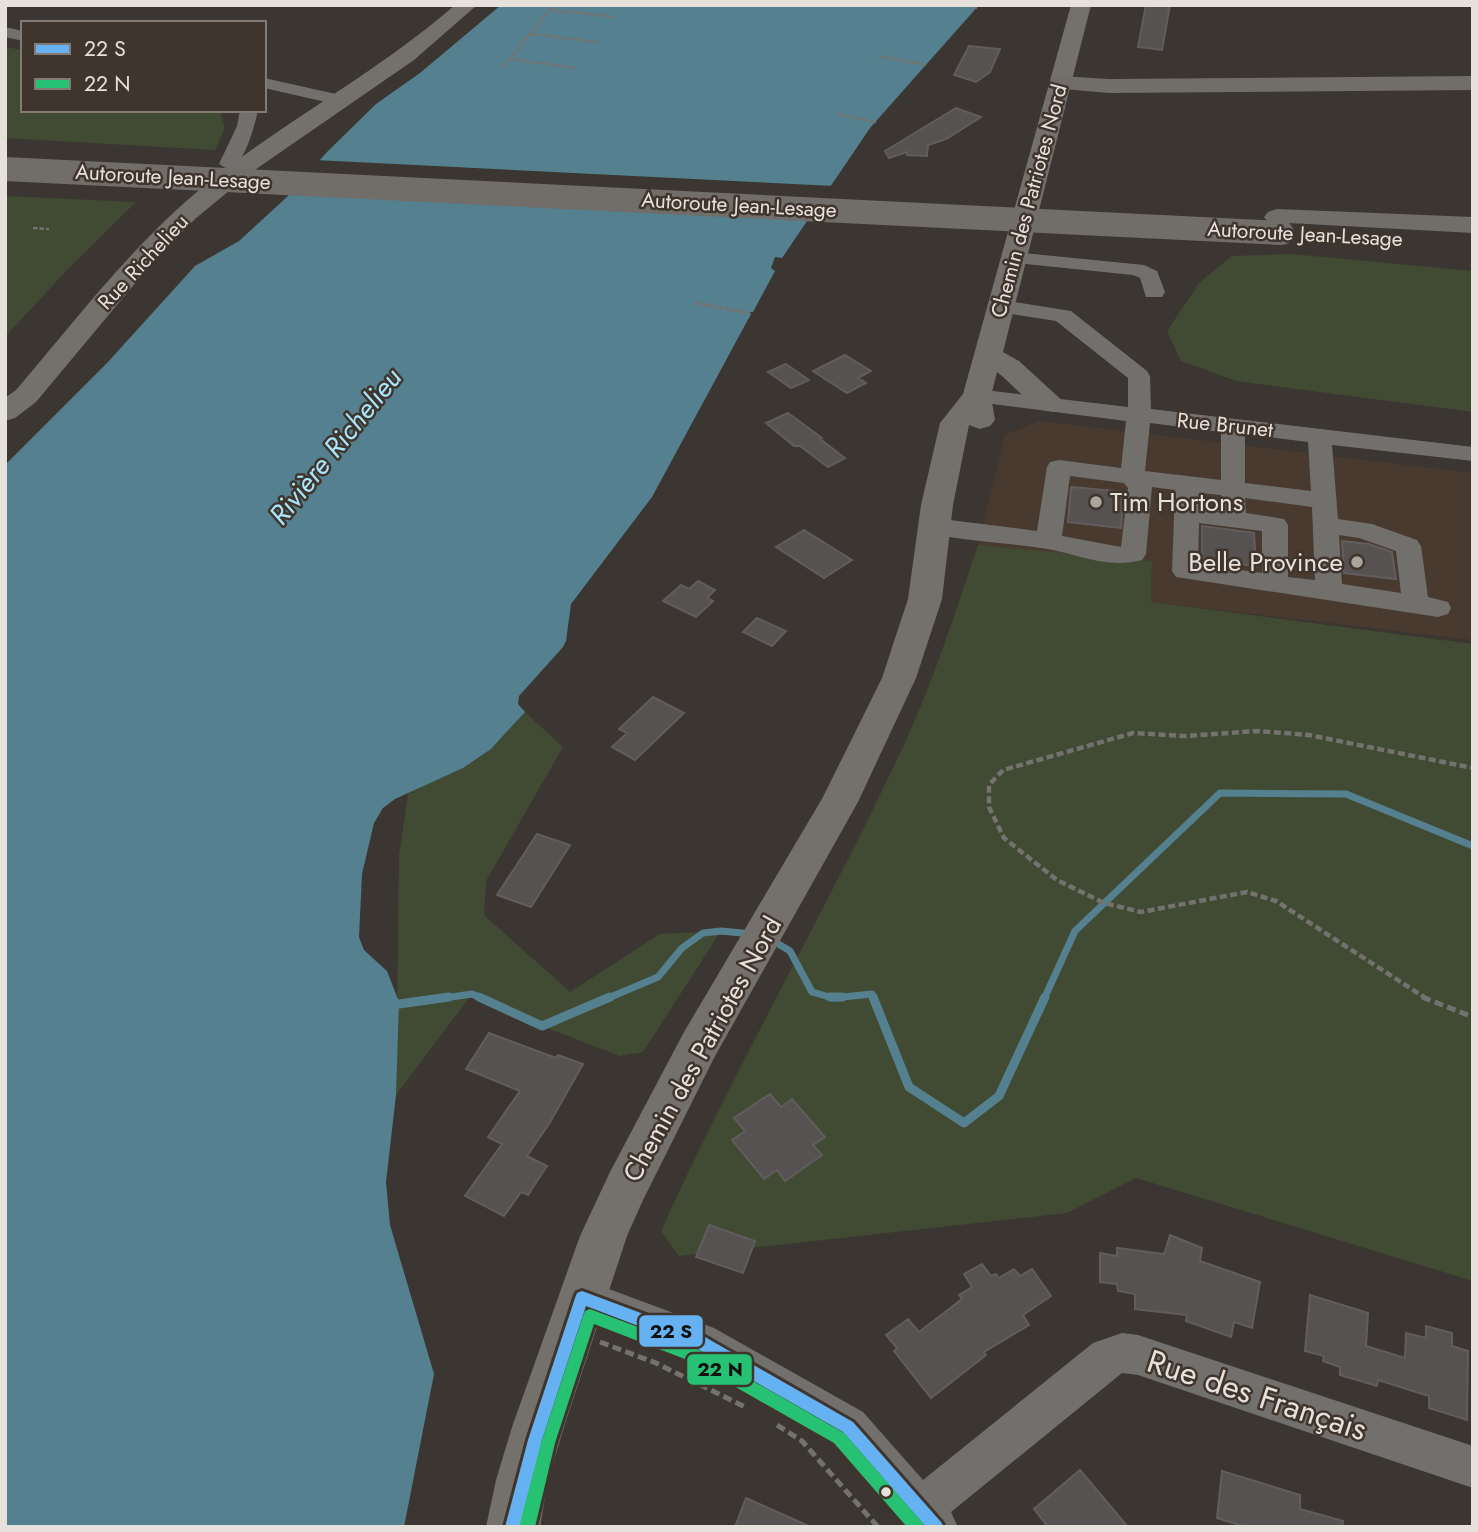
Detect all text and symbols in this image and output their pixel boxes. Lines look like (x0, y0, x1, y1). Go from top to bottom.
legend (21, 21, 266, 112)
text: 22 S (84, 34, 126, 64)
text: 22 N (84, 69, 130, 99)
street label: Chemin des Patriotes Nord (983, 81, 1075, 321)
street label: Autoroute Jean-Lesage (75, 157, 272, 197)
street label: Autoroute Jean-Lesage (641, 185, 838, 225)
street label: Rue Richelieu (91, 207, 195, 317)
street label: Autoroute Jean-Lesage (1207, 214, 1404, 254)
water label: Rivière Richelieu (259, 359, 412, 534)
street label: Rue Brunet (1175, 405, 1275, 445)
place label: Tim Hortons (1110, 483, 1243, 521)
marker: Tim Hortons (1088, 494, 1104, 510)
place label: Belle Province (1188, 543, 1343, 581)
marker: Belle Province (1349, 554, 1365, 570)
street label: Chemin des Patriotes Nord (613, 910, 791, 1188)
line badge: 22 S (638, 1314, 704, 1348)
text: 22 S (650, 1318, 692, 1345)
street label: Rue des Français (1141, 1338, 1373, 1452)
line badge: 22 N (686, 1353, 753, 1386)
text: 22 N (697, 1356, 743, 1383)
unlabelled marker (879, 1485, 893, 1499)

